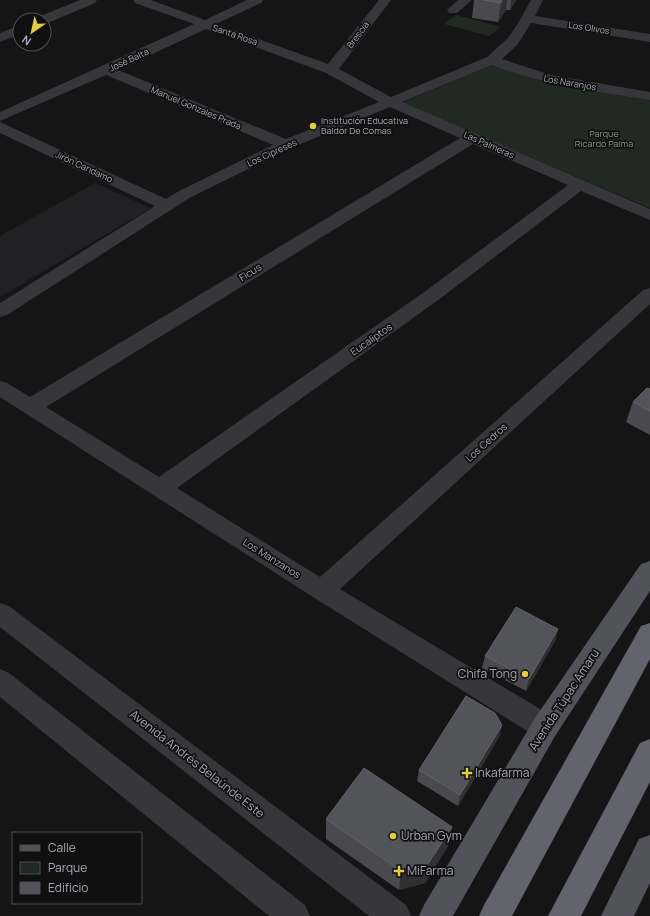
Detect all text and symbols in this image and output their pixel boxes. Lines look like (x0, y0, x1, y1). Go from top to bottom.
north arrow (12, 12, 52, 52)
street label: Los Olivos (568, 18, 611, 37)
street label: Brescia (343, 19, 372, 51)
street label: Santa Rosa (211, 21, 259, 48)
text: N (19, 32, 34, 49)
street label: José Balta (107, 45, 151, 74)
street label: Los Naranjos (543, 71, 598, 94)
street label: Manuel Gonzales Prada (149, 83, 243, 132)
place label: Institución Educativa Baldor De Comas (321, 114, 408, 137)
marker: Institución Educativa Baldor De Comas (308, 121, 318, 131)
park label: Parque Ricardo Palma (575, 127, 633, 150)
street label: Las Palmeras (462, 128, 517, 162)
street label: Los Cipreses (245, 135, 299, 170)
street label: Jirón Candamo (53, 148, 115, 186)
street label: Ficus (236, 260, 264, 284)
street label: Eucaliptos (347, 319, 395, 359)
street label: Los Cedros (462, 419, 510, 465)
street label: Los Manzanos (240, 535, 304, 581)
street label: Avenida Túpac Amaru (524, 645, 603, 754)
place label: Chifa Tong (458, 665, 517, 682)
marker: Chifa Tong (520, 669, 530, 679)
street label: Avenida Andrés Belaúnde Este (126, 705, 268, 822)
place label: Inkafarma (475, 764, 529, 781)
marker: Inkafarma (462, 768, 472, 778)
place label: Urban Gym (401, 827, 462, 844)
marker: Urban Gym (388, 831, 398, 841)
legend (12, 832, 142, 904)
text: Calle (48, 839, 76, 856)
text: Parque (48, 859, 87, 876)
place label: MiFarma (407, 862, 454, 879)
marker: MiFarma (394, 866, 404, 876)
text: Edificio (48, 879, 88, 896)

